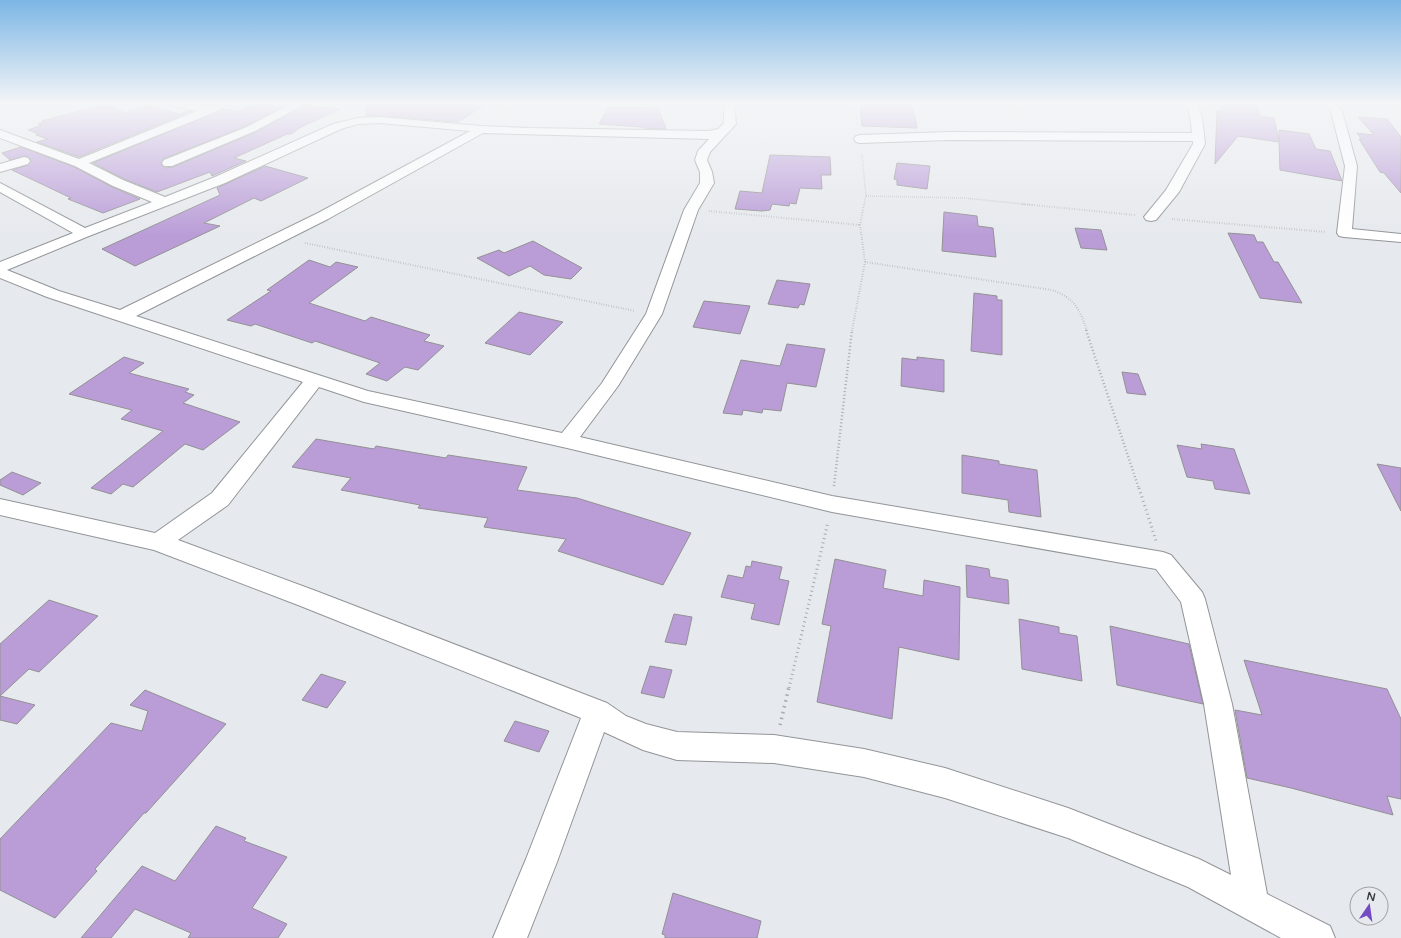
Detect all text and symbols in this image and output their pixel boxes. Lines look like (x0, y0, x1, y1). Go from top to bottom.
north arrow (1349, 886, 1389, 926)
text: N (1365, 889, 1377, 904)

